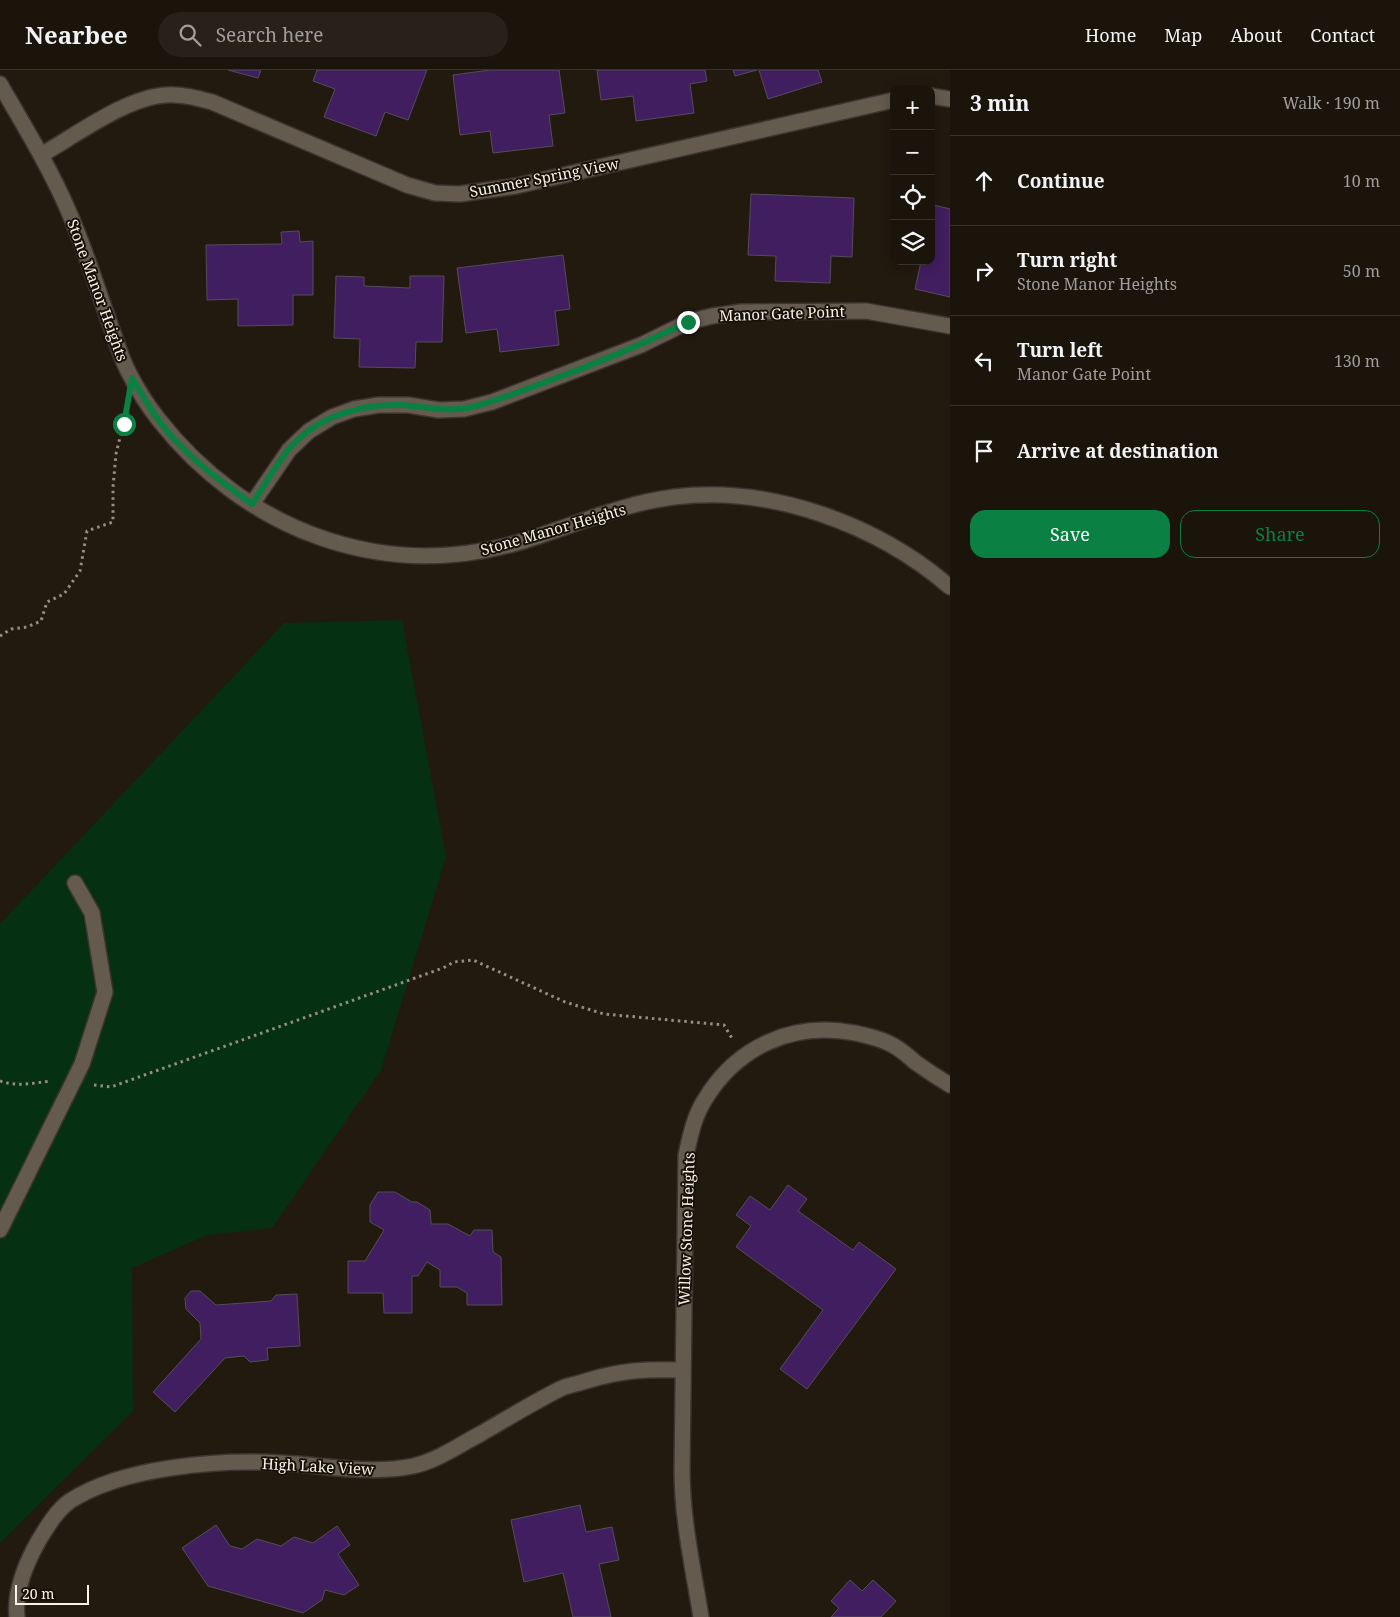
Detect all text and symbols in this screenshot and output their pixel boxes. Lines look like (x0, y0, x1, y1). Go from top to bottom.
search box (158, 12, 508, 57)
text: Nearbee (25, 18, 128, 51)
icon: search (176, 21, 204, 49)
text: Search here (216, 22, 323, 48)
text: Home (1085, 23, 1136, 47)
text: Map (1164, 23, 1202, 47)
text: About (1230, 23, 1282, 47)
text: Contact (1310, 23, 1375, 47)
map controls (890, 85, 935, 265)
button: + (890, 85, 935, 130)
text: 3 min (970, 89, 1029, 117)
text: Walk · 190 m (1283, 92, 1380, 114)
button: − (890, 130, 935, 175)
street label: Summer Spring View (468, 153, 620, 201)
icon: ahead (970, 167, 998, 195)
text: Continue (1017, 168, 1105, 194)
text: 10 m (1343, 170, 1380, 192)
button: locate (890, 175, 935, 220)
street label: Stone Manor Heights (63, 216, 133, 364)
button: layers (890, 220, 935, 265)
text: Turn right (1017, 247, 1117, 273)
icon: right (970, 257, 998, 285)
text: 50 m (1343, 260, 1380, 282)
text: Stone Manor Heights (1017, 273, 1177, 295)
street label: Manor Gate Point (719, 301, 845, 325)
route end (677, 311, 700, 334)
text: Turn left (1017, 337, 1103, 363)
icon: left (970, 347, 998, 375)
text: 130 m (1334, 350, 1380, 372)
text: Manor Gate Point (1017, 363, 1151, 385)
route start (113, 413, 136, 436)
icon: arrive (970, 437, 998, 465)
text: Arrive at destination (1017, 438, 1219, 464)
street label: Stone Manor Heights (478, 499, 628, 559)
button: Save (970, 510, 1170, 558)
button: Share (1180, 510, 1380, 558)
street label: Willow Stone Heights (673, 1152, 699, 1306)
street label: High Lake View (261, 1453, 375, 1479)
scale bar (15, 1582, 89, 1605)
text: 20 m (22, 1584, 55, 1603)

